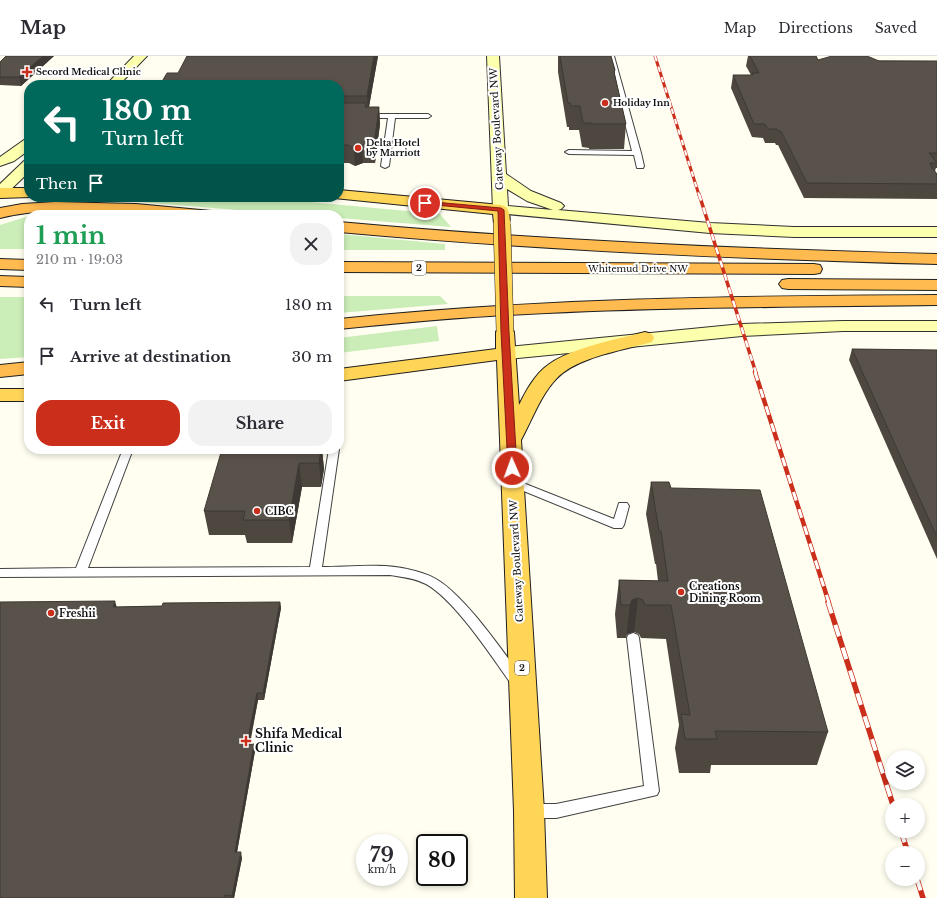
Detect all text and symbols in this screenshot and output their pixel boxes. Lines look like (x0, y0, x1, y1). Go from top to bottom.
text: Map (20, 16, 66, 39)
text: Map (724, 19, 756, 37)
text: Directions (778, 19, 853, 37)
text: Saved (875, 19, 917, 37)
marker: Secord Medical Clinic (21, 66, 33, 78)
place label: Secord Medical Clinic (36, 66, 141, 77)
street label: Gateway Boulevard NW (487, 67, 506, 191)
text: 180 m (102, 93, 192, 128)
icon: left (36, 96, 88, 148)
place label: Holiday Inn (613, 97, 670, 108)
marker: Holiday Inn (600, 98, 610, 108)
text: Turn left (102, 128, 184, 150)
place label: Delta Hotel by Marriott (365, 137, 421, 158)
marker: Delta Hotel by Marriott (353, 143, 363, 153)
icon: arrive (85, 172, 107, 194)
text: Then (36, 174, 77, 193)
pin (408, 186, 442, 220)
icon: arrive (414, 192, 436, 214)
text: 1 min (36, 221, 106, 250)
button: close (290, 223, 332, 265)
text: 210 m · 19:03 (36, 251, 123, 268)
road number: 2 (412, 261, 426, 275)
street label: Whitemud Drive NW (587, 263, 688, 274)
icon: left (36, 293, 58, 315)
text: Turn left (70, 295, 141, 314)
text: 180 m (285, 295, 332, 314)
icon: arrive (36, 345, 58, 367)
text: Arrive at destination (70, 347, 231, 366)
text: 30 m (292, 347, 332, 366)
button: Exit (36, 400, 180, 446)
button: Share (188, 400, 332, 446)
position arrow (491, 447, 533, 489)
street label: Gateway Boulevard NW (507, 499, 526, 623)
place label: CIBC (265, 505, 294, 518)
marker: CIBC (252, 506, 262, 516)
place label: Creations Dining Room (689, 580, 761, 605)
marker: Creations Dining Room (676, 587, 686, 597)
place label: Freshii (59, 607, 96, 620)
marker: Freshii (46, 608, 56, 618)
road number: 2 (515, 661, 529, 675)
place label: Shifa Medical Clinic (255, 726, 343, 755)
marker: Shifa Medical Clinic (240, 735, 252, 747)
map controls (885, 750, 925, 886)
button: layers (885, 750, 925, 790)
button: + (885, 798, 925, 838)
speed limit sign: 80 (416, 834, 468, 886)
text: 79 (370, 843, 394, 867)
button: − (885, 846, 925, 886)
text: km/h (368, 863, 396, 876)

